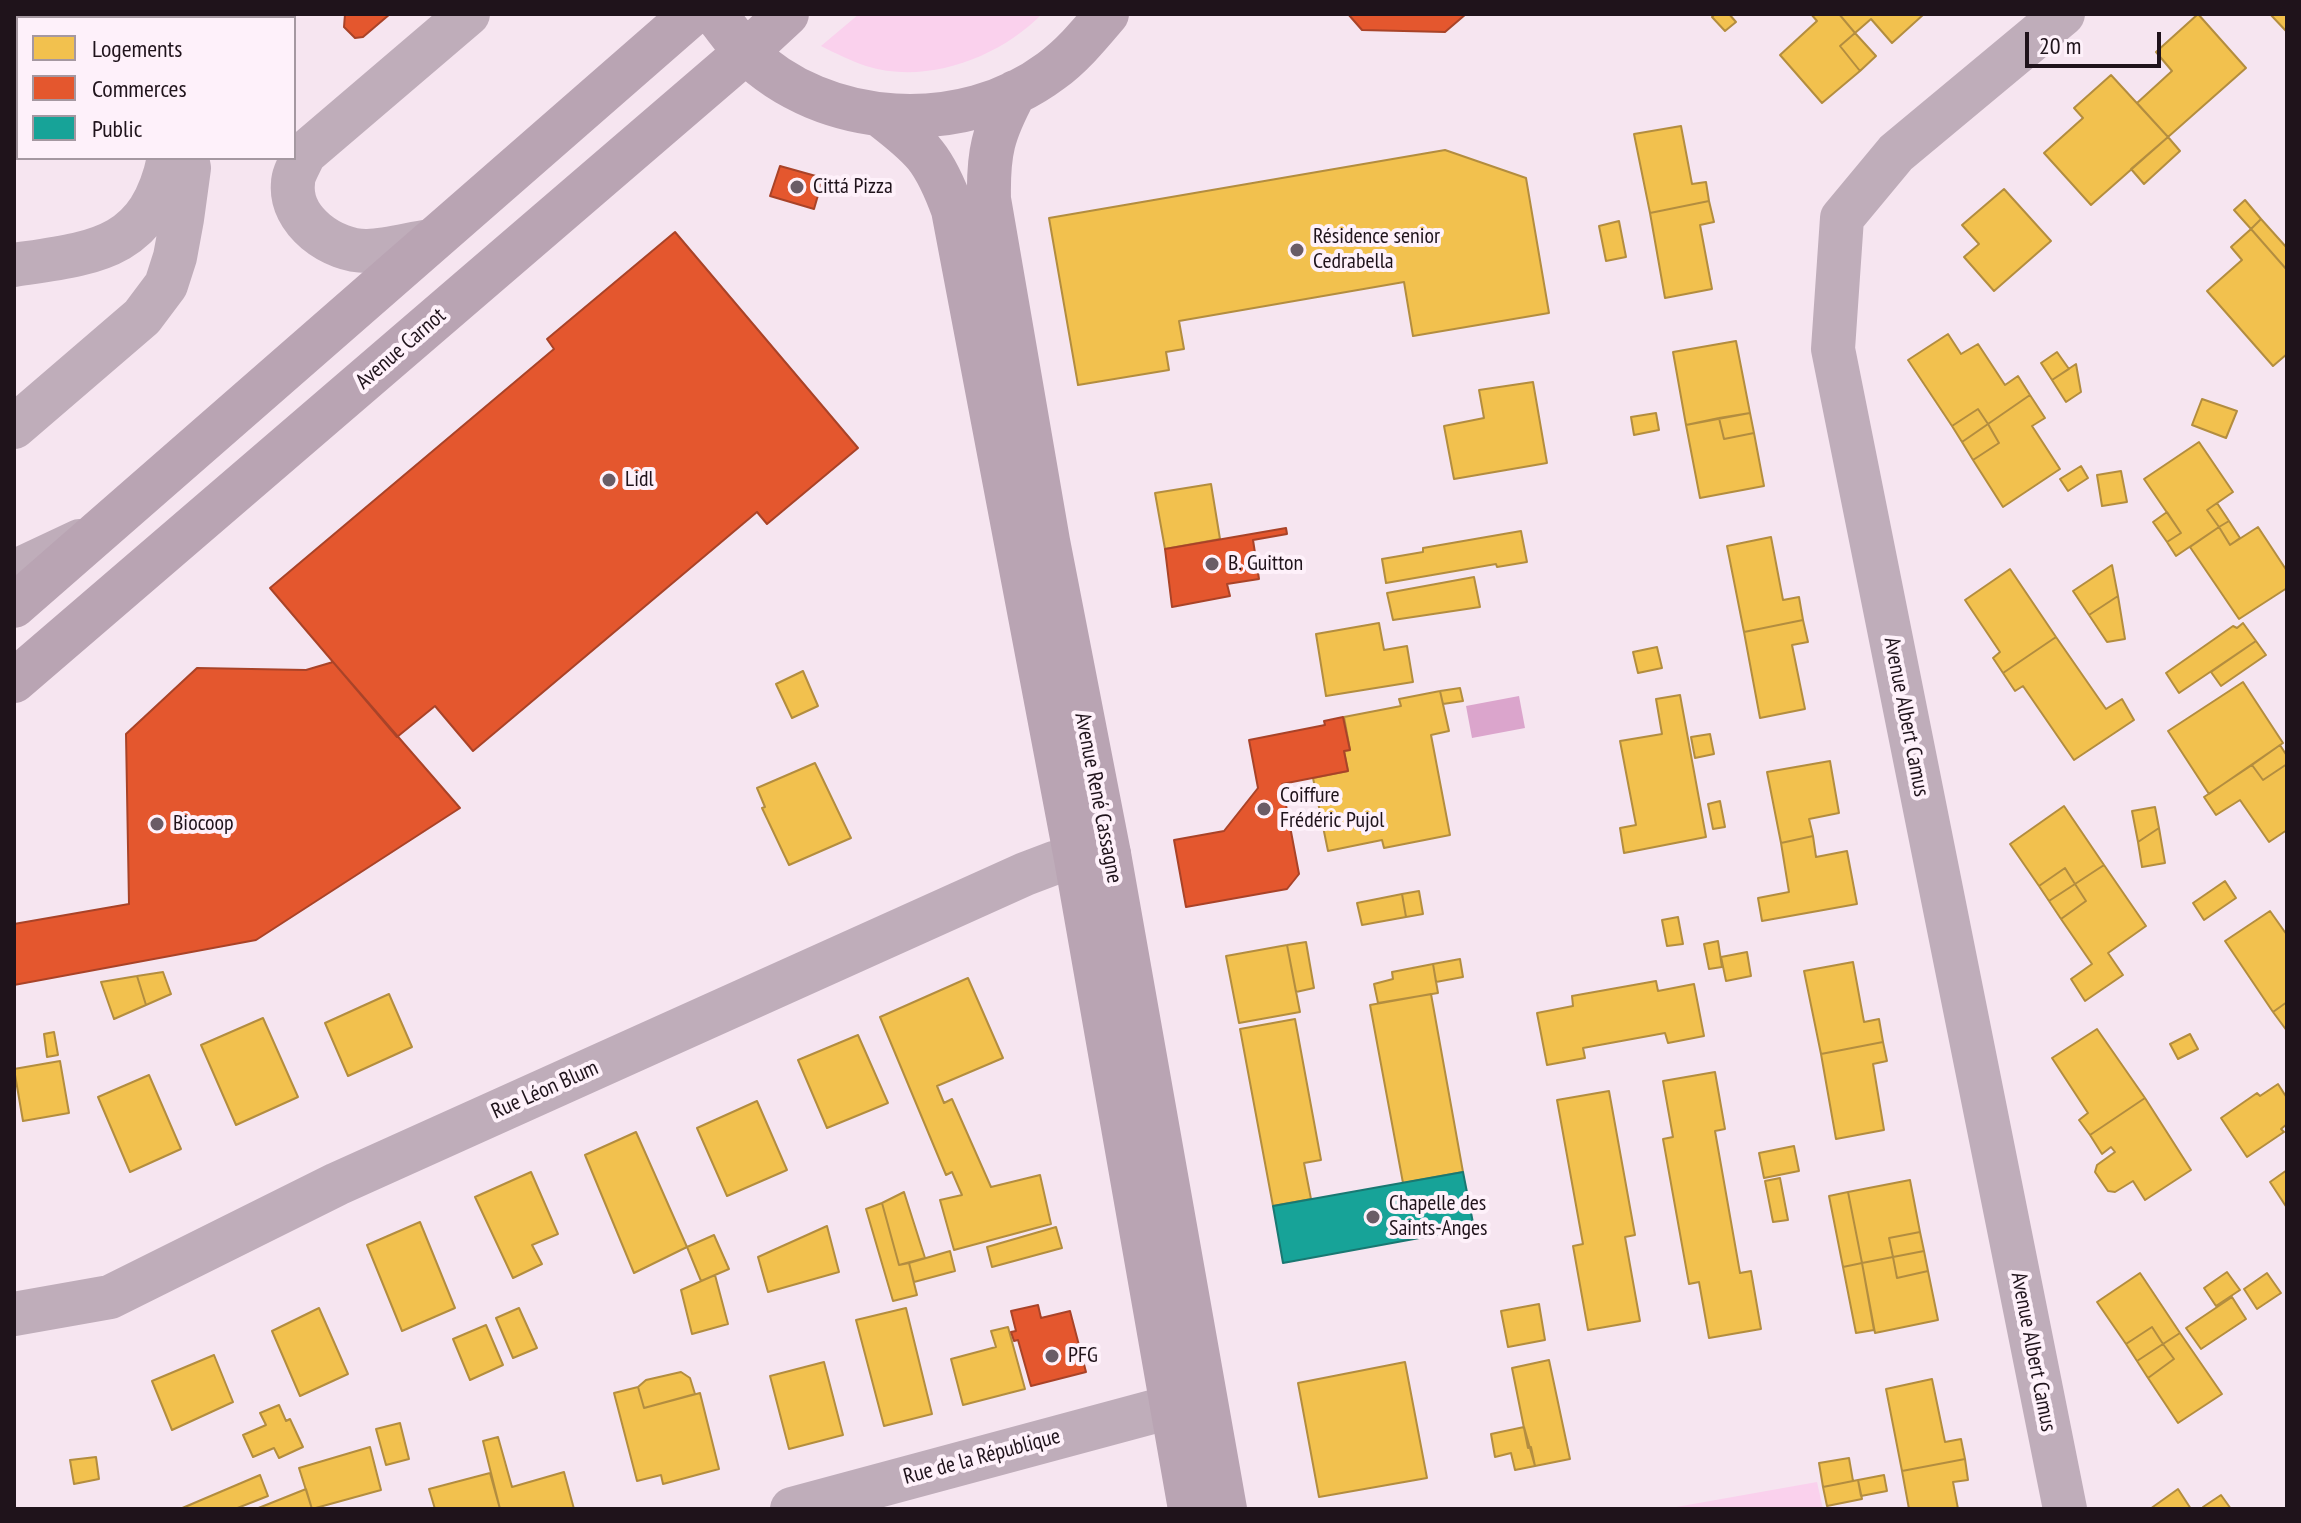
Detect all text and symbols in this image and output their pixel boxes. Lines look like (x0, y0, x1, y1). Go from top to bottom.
legend (16, 16, 296, 160)
scale bar (2029, 16, 2165, 66)
text: 20 m (2039, 30, 2081, 61)
text: Logements (92, 33, 182, 64)
text: Commerces (92, 73, 187, 104)
text: Public (92, 113, 142, 144)
place label: Cittá Pizza (813, 174, 893, 200)
marker: Cittá Pizza (788, 178, 806, 196)
place label: Résidence senior Cedrabella (1313, 224, 1440, 276)
marker: Résidence senior Cedrabella (1288, 241, 1306, 259)
street label: Avenue Carnot (351, 303, 451, 395)
place label: Lidl (625, 467, 654, 493)
marker: Lidl (600, 471, 618, 489)
place label: B. Guitton (1228, 551, 1303, 577)
marker: B. Guitton (1203, 555, 1221, 573)
street label: Avenue Albert Camus (1878, 635, 1934, 799)
street label: Avenue René Cassagne (1069, 711, 1127, 885)
place label: Coiffure Frédéric Pujol (1280, 783, 1384, 834)
marker: Coiffure Frédéric Pujol (1255, 800, 1273, 818)
place label: Biocoop (173, 811, 234, 837)
marker: Biocoop (148, 815, 166, 833)
street label: Rue Léon Blum (488, 1055, 602, 1125)
place label: Chapelle des Saints-Anges (1389, 1191, 1487, 1242)
marker: Chapelle des Saints-Anges (1364, 1208, 1382, 1226)
street label: Avenue Albert Camus (2005, 1270, 2061, 1434)
place label: PFG (1068, 1343, 1098, 1369)
marker: PFG (1043, 1347, 1061, 1365)
street label: Rue de la République (901, 1423, 1063, 1491)

